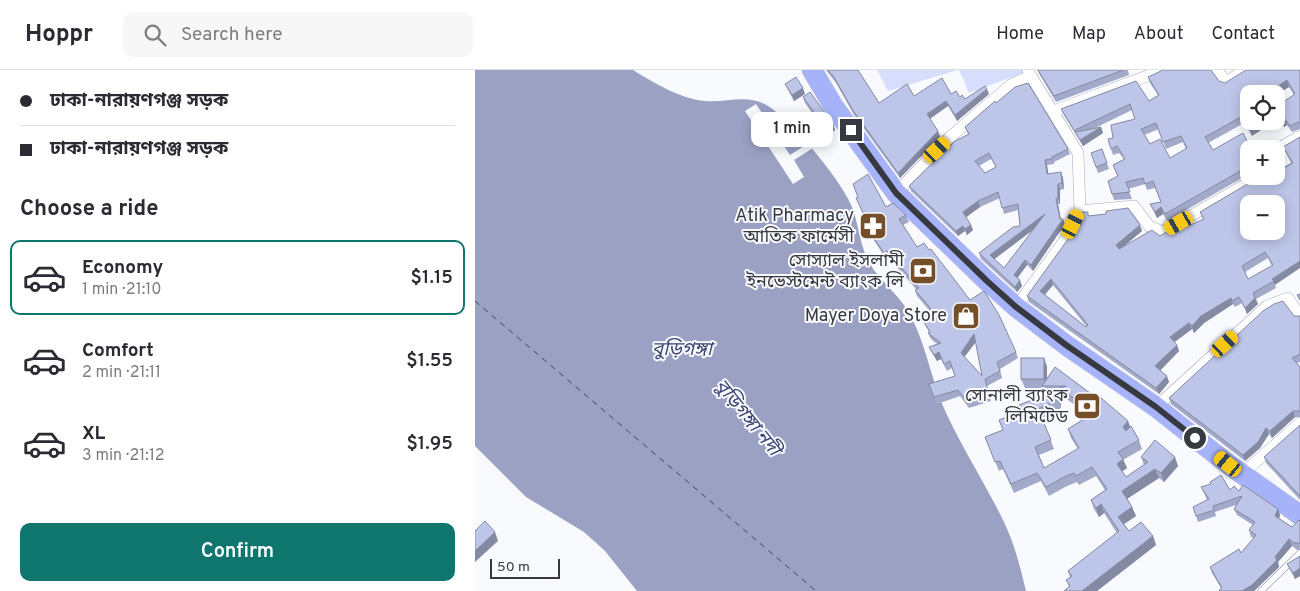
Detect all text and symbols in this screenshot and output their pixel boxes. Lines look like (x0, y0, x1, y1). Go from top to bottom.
search box (123, 12, 473, 57)
text: Hoppr (25, 20, 93, 50)
icon: search (141, 21, 169, 49)
text: Search here (181, 23, 283, 47)
text: Home (996, 23, 1044, 46)
text: Map (1072, 23, 1106, 46)
text: About (1134, 23, 1183, 46)
text: Contact (1211, 23, 1275, 46)
map controls (1240, 85, 1285, 240)
button: locate (1240, 85, 1285, 130)
text: ঢাকা-নারায়ণগঞ্জ সড়ক (50, 89, 228, 113)
callout: 1 min (751, 112, 833, 148)
text: 1 min (773, 119, 811, 139)
route end (840, 119, 862, 141)
car (920, 134, 953, 166)
text: ঢাকা-নারায়ণগঞ্জ সড়ক (50, 137, 228, 161)
button: + (1240, 140, 1285, 185)
button: − (1240, 195, 1285, 240)
text: Choose a ride (20, 196, 158, 223)
place label: Atik Pharmacy আতিক ফার্মেসী (735, 205, 854, 249)
car (1059, 207, 1086, 241)
car (1162, 209, 1195, 237)
pharmacy icon: Atik Pharmacy আতিক ফার্মেসী (858, 211, 888, 241)
place label: সোস্যাল ইসলামী ইনভেস্টমেন্ট ব্যাংক লি (745, 250, 905, 294)
icon: car (22, 255, 67, 300)
text: Economy (82, 256, 163, 280)
bank icon: সোস্যাল ইসলামী ইনভেস্টমেন্ট ব্যাংক লি (908, 256, 938, 286)
text: $1.15 (411, 266, 453, 290)
text: 1 min · 21:10 (82, 280, 161, 300)
shop icon: Mayer Doya Store (951, 301, 981, 331)
place label: Mayer Doya Store (805, 305, 947, 328)
car (1208, 328, 1241, 360)
water label: বুড়িগঙ্গা (652, 337, 716, 362)
icon: car (22, 338, 67, 383)
text: Comfort (82, 339, 154, 363)
text: $1.55 (406, 349, 453, 373)
text: 2 min · 21:11 (82, 363, 161, 383)
water label: বুড়িগঙ্গা নদী (709, 374, 788, 464)
place label: সোনালী ব্যাংক লিমিটেড (965, 385, 1068, 429)
bank icon: সোনালী ব্যাংক লিমিটেড (1072, 391, 1102, 421)
icon: car (22, 421, 67, 466)
text: XL (82, 422, 105, 446)
route start (1184, 427, 1206, 449)
text: $1.95 (406, 432, 453, 456)
text: 3 min · 21:12 (82, 446, 165, 466)
car (1211, 449, 1244, 479)
button: Confirm (20, 523, 455, 581)
scale bar (490, 556, 560, 579)
text: 50 m (497, 559, 530, 576)

